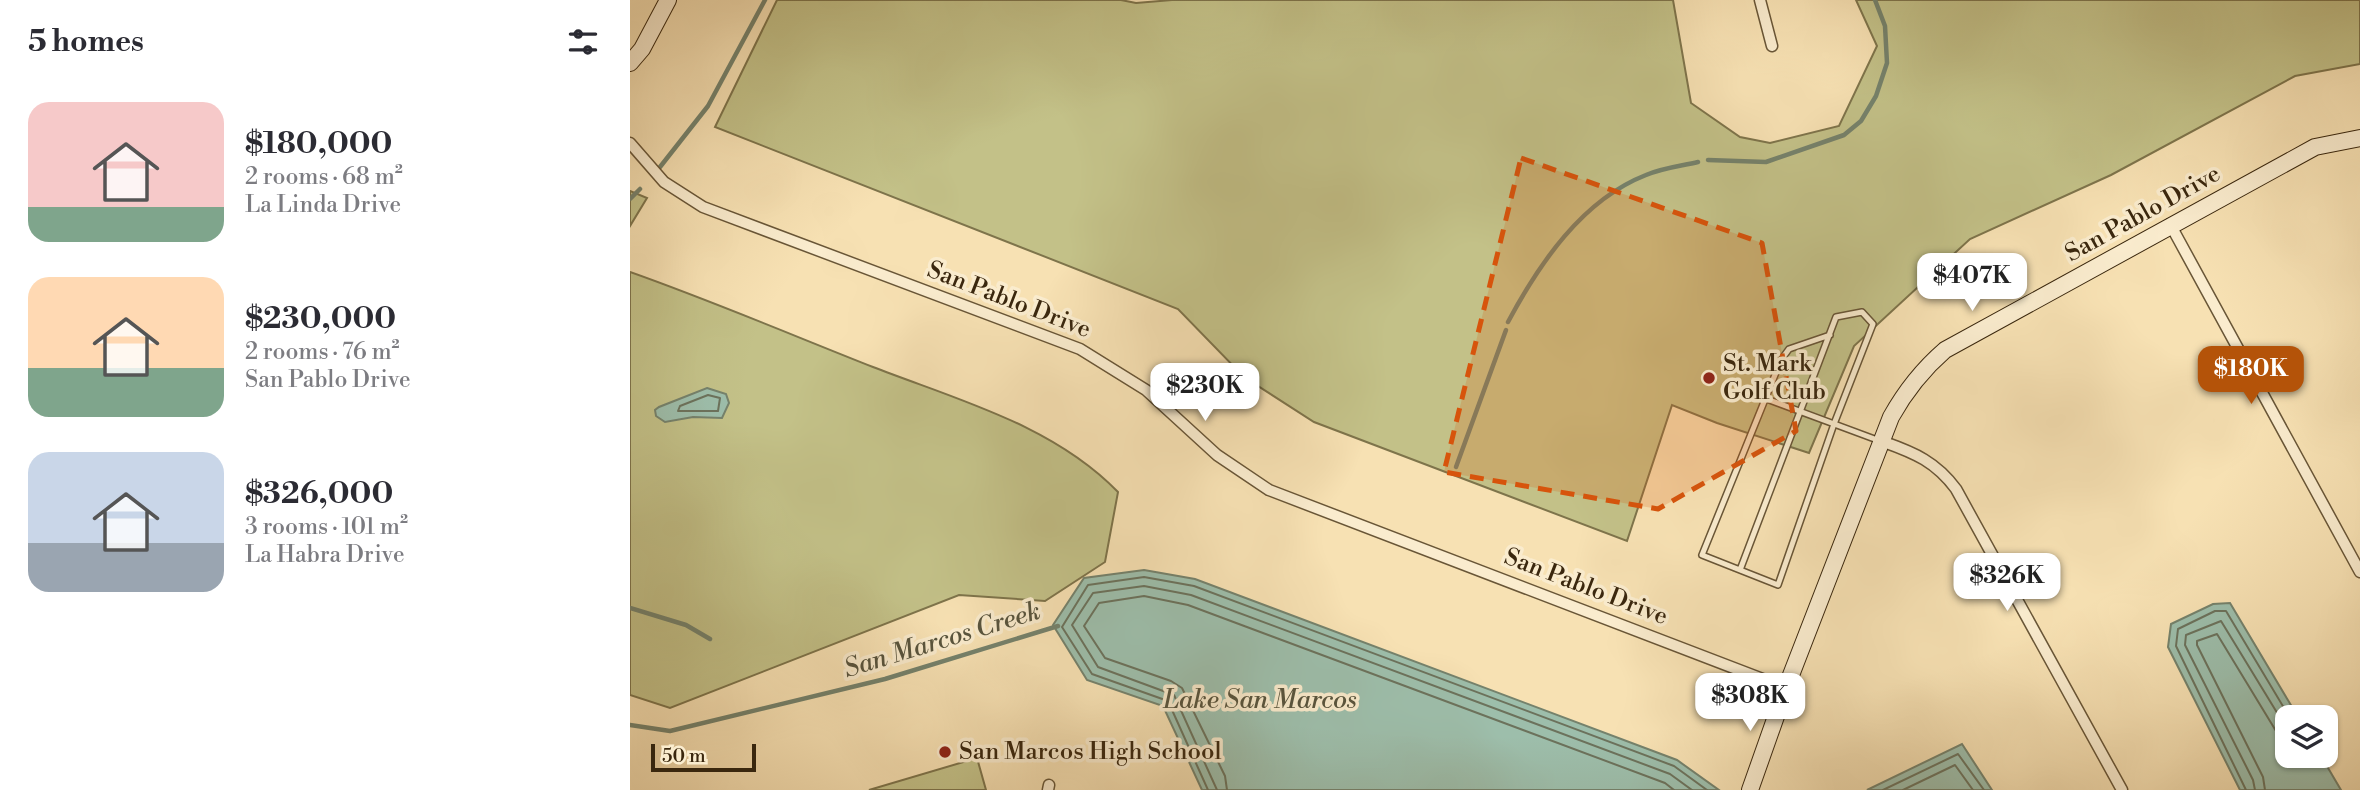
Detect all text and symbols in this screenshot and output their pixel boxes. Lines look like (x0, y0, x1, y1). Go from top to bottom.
text: 5 homes (28, 23, 144, 61)
icon: filters (564, 23, 602, 61)
text: $180,000 (245, 125, 392, 163)
icon: home (84, 130, 168, 214)
street label: San Pablo Drive (2060, 159, 2226, 269)
text: 2 rooms · 68 m² (245, 163, 403, 191)
text: La Linda Drive (245, 191, 401, 219)
pin: $407K (1923, 254, 2021, 313)
street label: San Pablo Drive (923, 255, 1095, 345)
text: $407K (1933, 262, 2011, 290)
text: $230,000 (245, 300, 396, 338)
icon: home (84, 305, 168, 389)
text: 2 rooms · 76 m² (245, 338, 400, 366)
pin: $180K (2202, 346, 2300, 406)
place label: St. Mark Golf Club (1723, 349, 1826, 407)
text: $180K (2214, 355, 2288, 383)
pin: $230K (1156, 364, 1254, 423)
text: San Pablo Drive (245, 366, 411, 394)
marker: St. Mark Golf Club (1701, 370, 1717, 386)
text: $230K (1166, 372, 1244, 400)
text: $326,000 (245, 475, 393, 513)
icon: home (84, 480, 168, 564)
text: 3 rooms · 101 m² (245, 513, 408, 541)
text: La Habra Drive (245, 541, 405, 569)
street label: San Pablo Drive (1500, 542, 1672, 632)
pin: $326K (1958, 554, 2056, 613)
text: $326K (1969, 562, 2045, 590)
water label: San Marcos Creek (840, 595, 1044, 685)
pin: $308K (1701, 674, 1799, 733)
text: $308K (1711, 682, 1789, 710)
water label: Lake San Marcos (1162, 684, 1357, 716)
map controls (2275, 705, 2338, 768)
button: layers (2275, 705, 2338, 768)
place label: San Marcos High School (959, 737, 1222, 767)
scale bar (651, 741, 756, 773)
text: 50 m (662, 744, 706, 768)
marker: San Marcos High School (937, 744, 953, 760)

